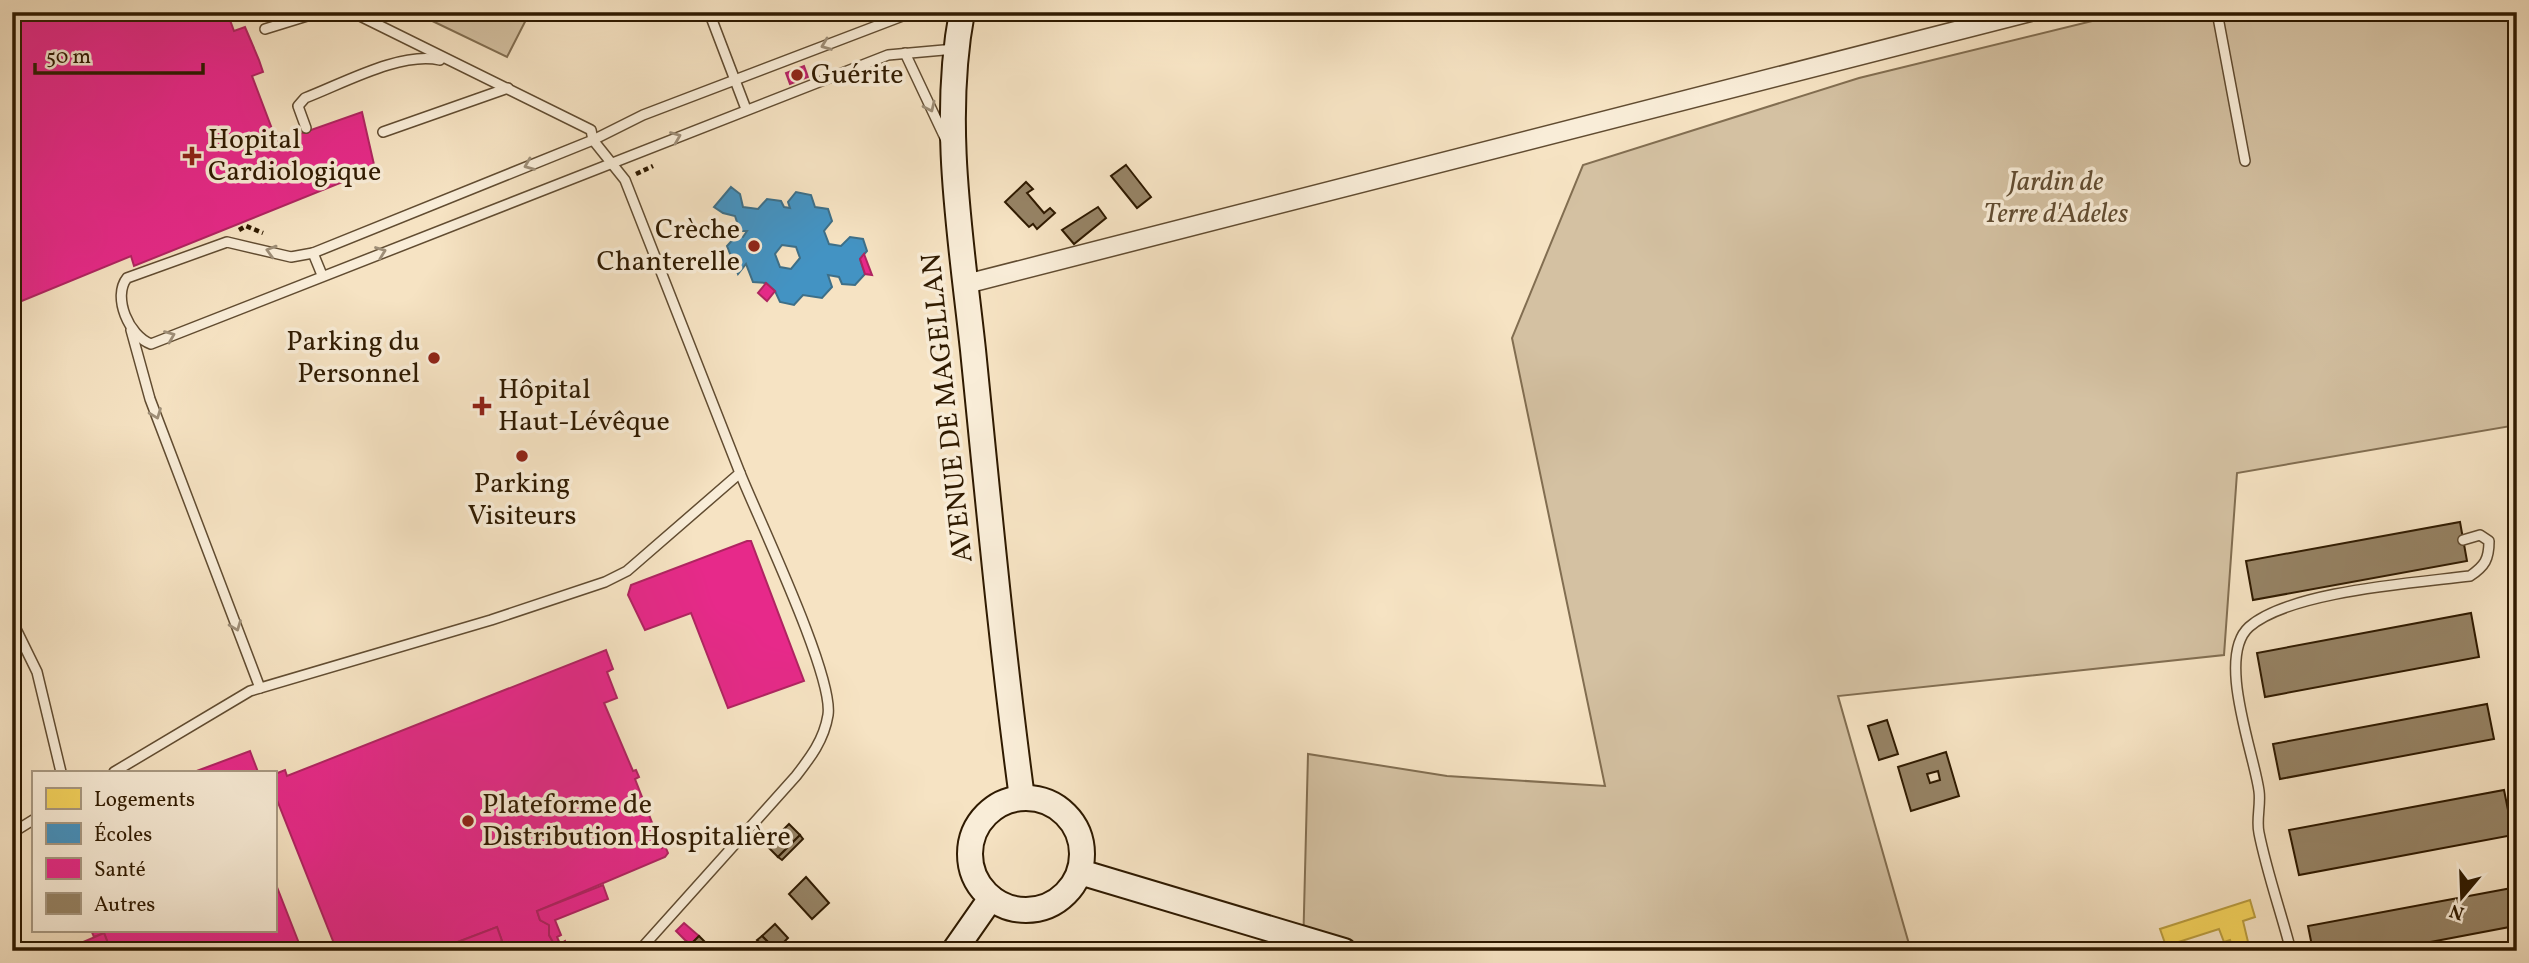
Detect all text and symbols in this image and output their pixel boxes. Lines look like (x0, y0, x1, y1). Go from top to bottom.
scale bar (35, 32, 203, 76)
one-way arrow (820, 36, 832, 50)
text: 50 m (46, 43, 91, 72)
place label: Guérite (811, 56, 904, 95)
marker: Guérite (789, 67, 805, 83)
one-way arrow (922, 100, 936, 112)
place label: Hopital Cardiologique (208, 121, 381, 192)
one-way arrow (670, 131, 682, 145)
marker: Hopital Cardiologique (182, 146, 202, 166)
one-way arrow (524, 156, 536, 170)
park label: Jardin de Terre d'Adeles (1984, 163, 2128, 234)
place label: Crèche Chanterelle (597, 211, 740, 282)
marker: Crèche Chanterelle (746, 238, 762, 254)
one-way arrow (266, 245, 278, 260)
one-way arrow (374, 246, 386, 260)
street label: AVENUE DE MAGELLAN (912, 251, 984, 565)
place label: Parking du Personnel (286, 323, 420, 394)
one-way arrow (163, 331, 175, 345)
marker: Parking du Personnel (426, 350, 442, 366)
place label: Hôpital Haut-Lévêque (498, 371, 670, 442)
marker: Hôpital Haut-Lévêque (472, 396, 492, 416)
one-way arrow (147, 407, 161, 419)
marker: Parking Visiteurs (514, 448, 530, 464)
place label: Parking Visiteurs (468, 465, 576, 536)
one-way arrow (228, 620, 242, 632)
legend (32, 771, 276, 932)
text: Logements (94, 786, 195, 815)
place label: Plateforme de Distribution Hospitalière (482, 786, 791, 857)
marker: Plateforme de Distribution Hospitalière (460, 813, 476, 829)
text: Écoles (94, 821, 152, 850)
text: Santé (94, 856, 146, 885)
north arrow (2428, 862, 2498, 932)
text: Autres (94, 891, 155, 920)
text: N (2446, 897, 2468, 926)

